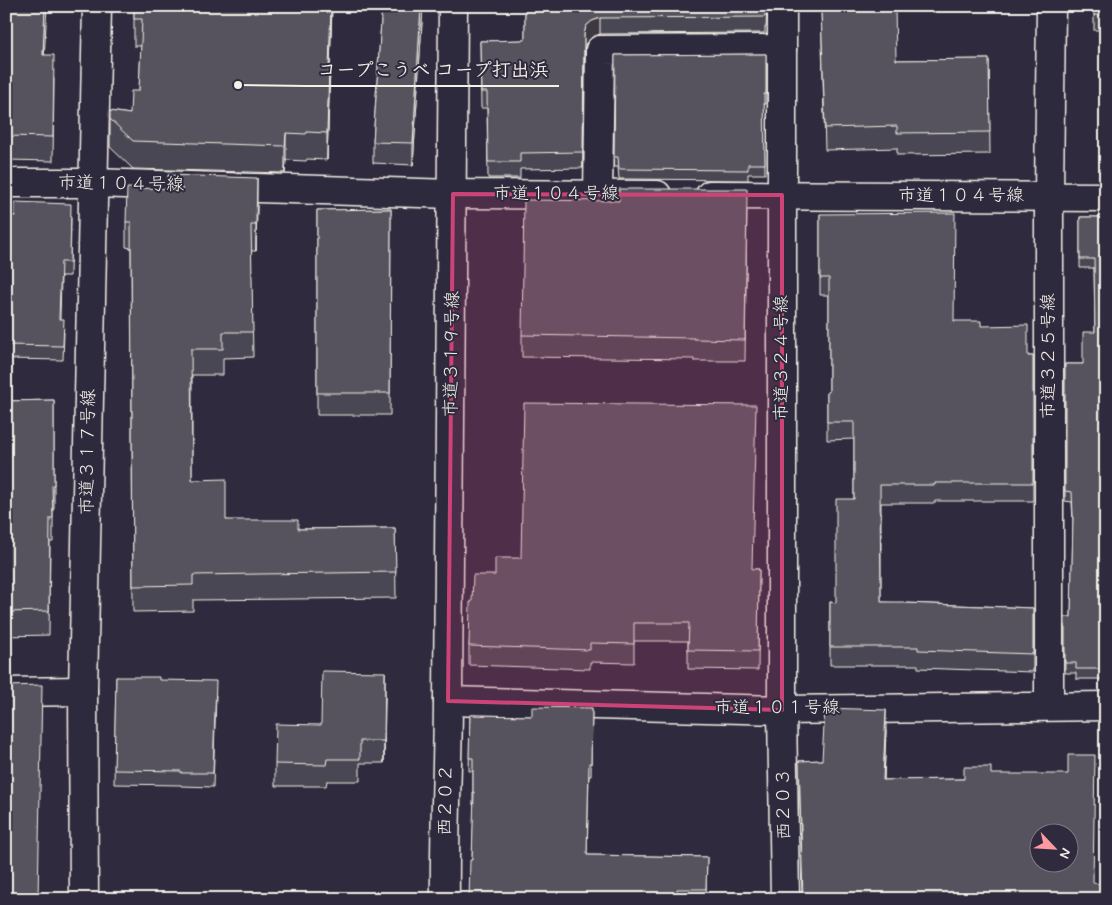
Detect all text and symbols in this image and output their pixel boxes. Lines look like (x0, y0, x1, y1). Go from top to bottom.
callout: コープこうべ コープ打出浜 (306, 52, 559, 86)
text: コープこうべ コープ打出浜 (317, 58, 549, 83)
street label: 市道１０４号線 (58, 171, 184, 197)
street label: 市道１０４号線 (493, 182, 619, 206)
street label: 市道１０４号線 (898, 184, 1024, 208)
street label: 市道３１９号線 (439, 291, 465, 417)
street label: 市道３２５号線 (1037, 293, 1061, 419)
street label: 市道３２４号線 (770, 295, 794, 421)
street label: 市道３１７号線 (75, 389, 101, 515)
street label: 市道１０１号線 (714, 696, 840, 720)
street label: 西２０２ (433, 764, 459, 836)
street label: 西２０３ (771, 768, 797, 840)
north arrow (1030, 822, 1080, 872)
text: N (1055, 845, 1075, 861)

